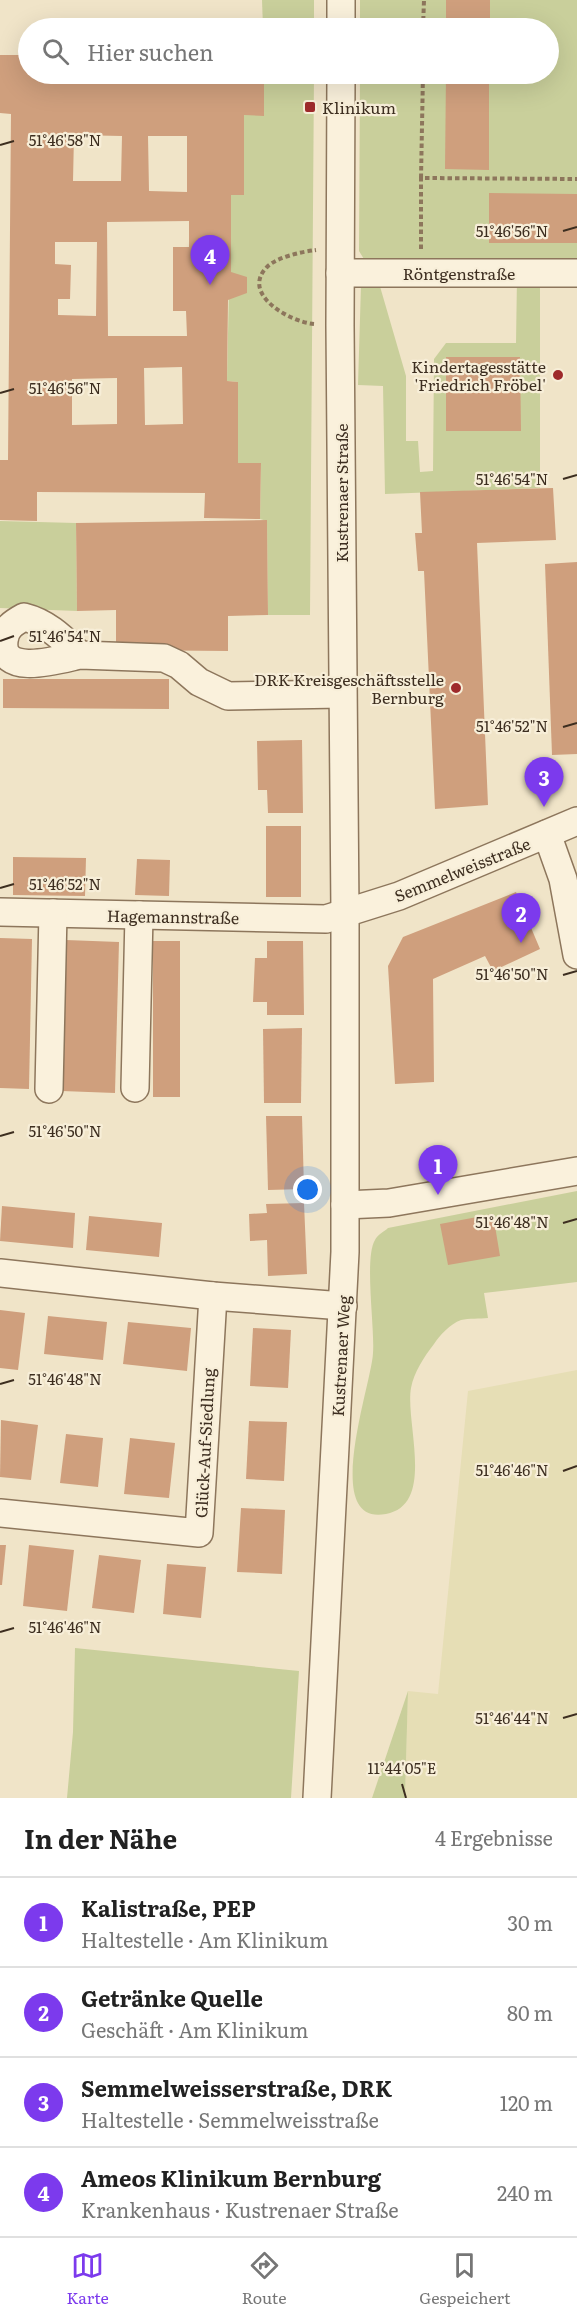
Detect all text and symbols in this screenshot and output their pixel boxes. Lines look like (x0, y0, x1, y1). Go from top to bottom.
search box (18, 18, 559, 84)
icon: search (39, 35, 72, 68)
text: Hier suchen (87, 35, 214, 68)
place label: Klinikum (322, 95, 396, 119)
marker: Klinikum (303, 100, 317, 114)
text: 51°46'58"N (29, 128, 101, 151)
text: 51°46'56"N (476, 219, 548, 242)
pin: 4 (190, 236, 230, 285)
street label: Röntgenstraße (403, 261, 515, 285)
place label: Kindertagesstätte 'Friedrich Fröbel' (411, 354, 546, 396)
marker: Kindertagesstätte 'Friedrich Fröbel' (551, 368, 565, 382)
text: 51°46'56"N (29, 376, 101, 399)
street label: Kustrenaer Straße (329, 423, 353, 563)
text: 51°46'54"N (476, 467, 548, 490)
text: 51°46'54"N (29, 624, 101, 647)
place label: DRK Kreisgeschäftsstelle Bernburg (254, 667, 444, 709)
marker: DRK Kreisgeschäftsstelle Bernburg (449, 681, 463, 695)
text: 51°46'52"N (476, 714, 548, 737)
pin: 3 (524, 758, 564, 807)
street label: Semmelweisstraße (390, 831, 534, 907)
text: 51°46'52"N (29, 872, 101, 895)
pin: 2 (502, 894, 540, 943)
street label: Hagemannstraße (107, 903, 239, 929)
text: 51°46'50"N (475, 962, 549, 985)
text: 51°46'50"N (28, 1119, 102, 1142)
pin: 1 (418, 1146, 458, 1195)
your location (293, 1175, 322, 1204)
text: 51°46'48"N (475, 1210, 549, 1233)
street label: Kustrenaer Weg (325, 1295, 355, 1417)
text: 51°46'48"N (28, 1367, 102, 1390)
street label: Glück-Auf-Siedlung (188, 1367, 220, 1519)
text: 51°46'46"N (475, 1458, 549, 1481)
text: 51°46'46"N (28, 1615, 102, 1638)
text: 51°46'44"N (475, 1706, 549, 1729)
text: 11°44'05"E (368, 1756, 436, 1779)
text: In der Nähe (24, 1818, 177, 1857)
text: 4 Ergebnisse (435, 1822, 553, 1852)
text: Kalistraße, PEP (81, 1891, 256, 1924)
text: 1 (39, 1907, 48, 1937)
text: 30 m (507, 1907, 553, 1937)
text: Haltestelle · Am Klinikum (81, 1924, 328, 1954)
text: Getränke Quelle (81, 1981, 263, 2014)
text: 2 (38, 1997, 49, 2027)
text: 80 m (507, 1997, 553, 2027)
text: Geschäft · Am Klinikum (81, 2014, 309, 2044)
text: Semmelweisserstraße, DRK (81, 2071, 392, 2104)
text: 3 (38, 2087, 49, 2117)
text: 120 m (500, 2087, 553, 2117)
text: Haltestelle · Semmelweisstraße (81, 2104, 379, 2134)
text: Ameos Klinikum Bernburg (81, 2161, 381, 2194)
text: 4 (37, 2177, 50, 2207)
text: 240 m (497, 2177, 553, 2207)
text: Krankenhaus · Kustrenaer Straße (81, 2194, 399, 2224)
tab: Karte (66, 2249, 109, 2309)
tab: Route (242, 2249, 286, 2309)
tab: Gespeichert (419, 2249, 511, 2309)

